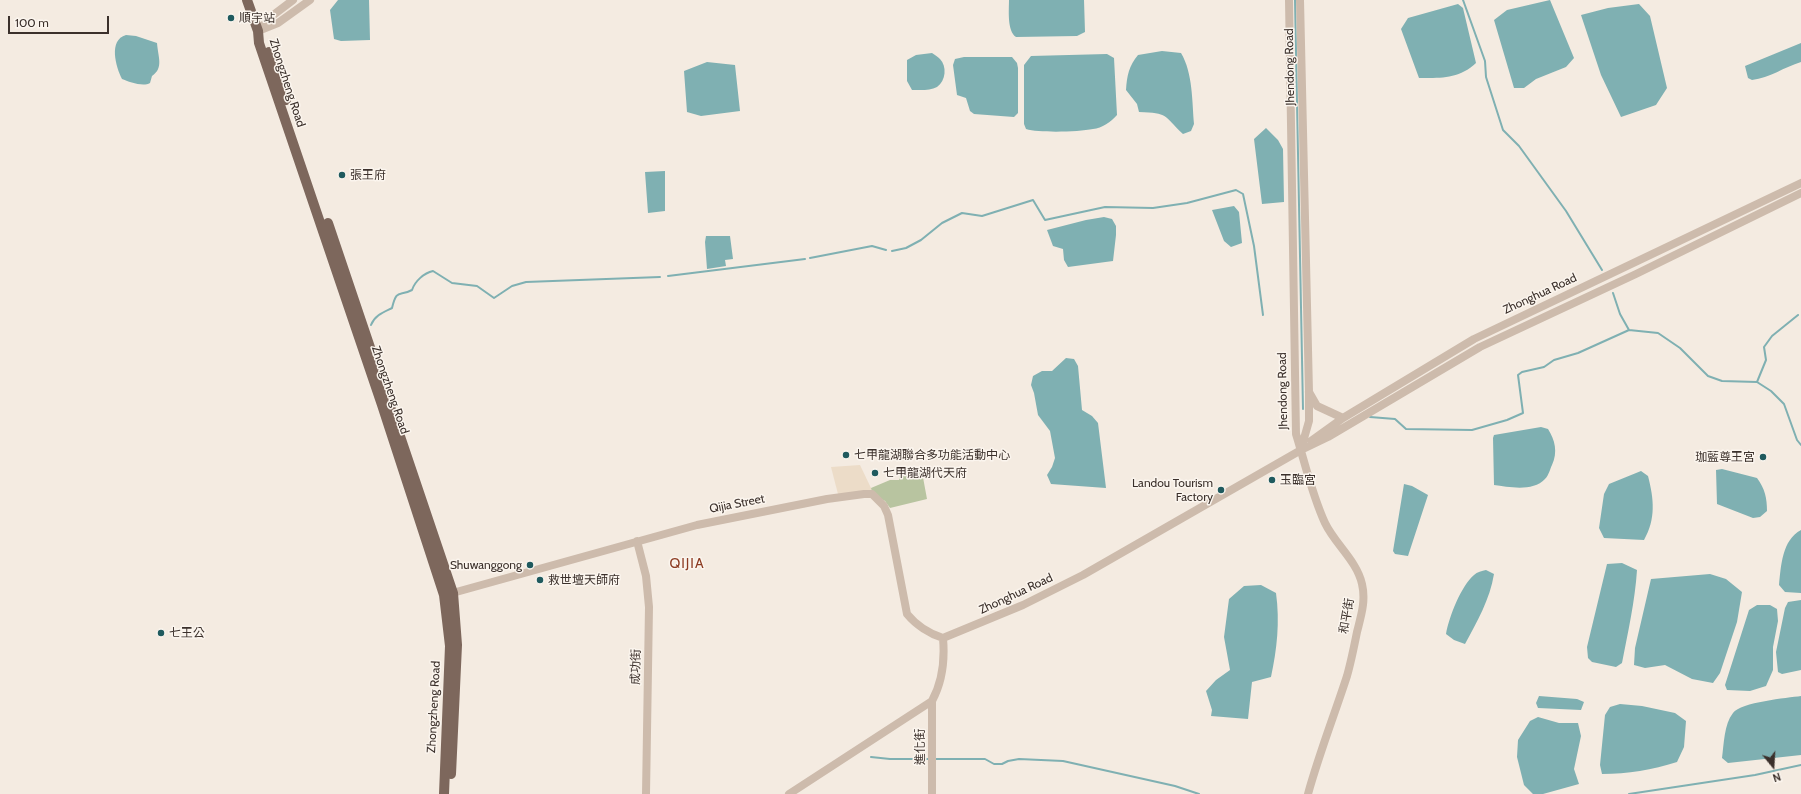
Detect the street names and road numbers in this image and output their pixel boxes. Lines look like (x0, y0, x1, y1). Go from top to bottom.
street label: Jhendong Road (1282, 28, 1298, 106)
street label: Zhongzheng Road (266, 37, 308, 129)
street label: Zhonghua Road (1501, 271, 1579, 317)
street label: Zhongzheng Road (368, 344, 412, 436)
street label: Jhendong Road (1275, 352, 1291, 430)
street label: Qijia Street (708, 492, 766, 516)
street label: Zhonghua Road (977, 571, 1055, 617)
street label: 和平街 (1337, 597, 1357, 635)
street label: 成功街 (628, 649, 644, 685)
street label: Zhongzheng Road (424, 661, 444, 753)
street label: 進化街 (913, 729, 927, 765)

